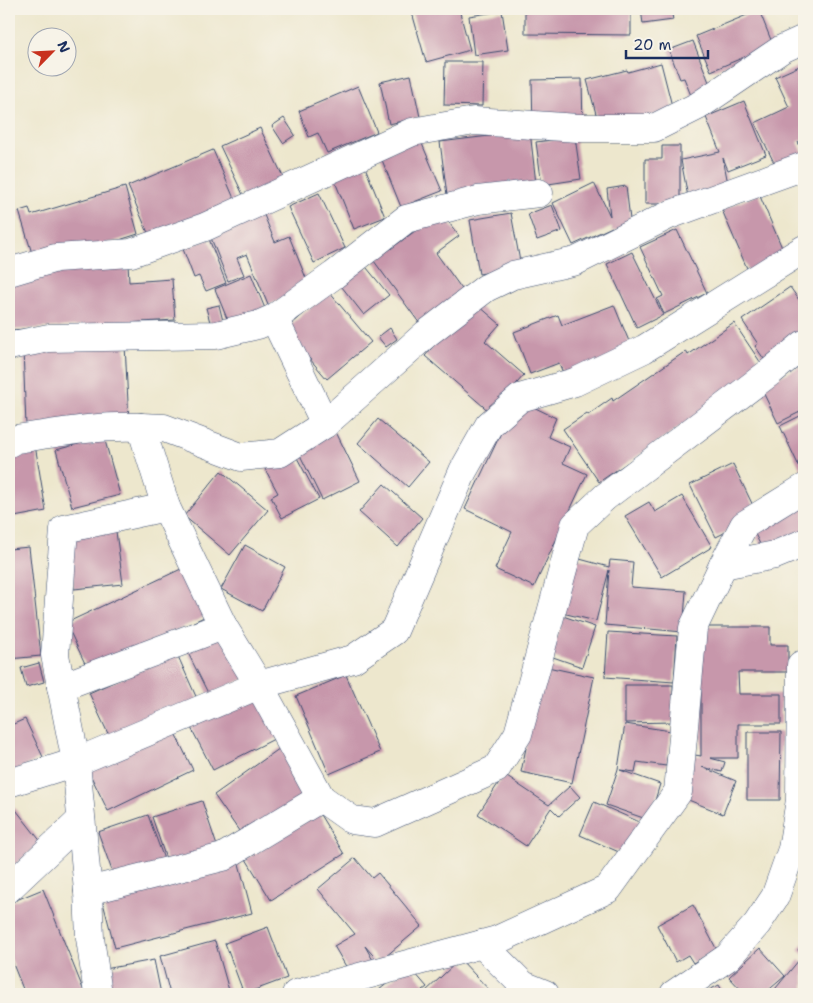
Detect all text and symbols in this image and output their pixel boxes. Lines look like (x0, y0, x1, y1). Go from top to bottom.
north arrow (28, 28, 78, 78)
scale bar (626, 28, 708, 60)
text: 20 m (633, 35, 672, 55)
text: N (53, 38, 74, 55)

